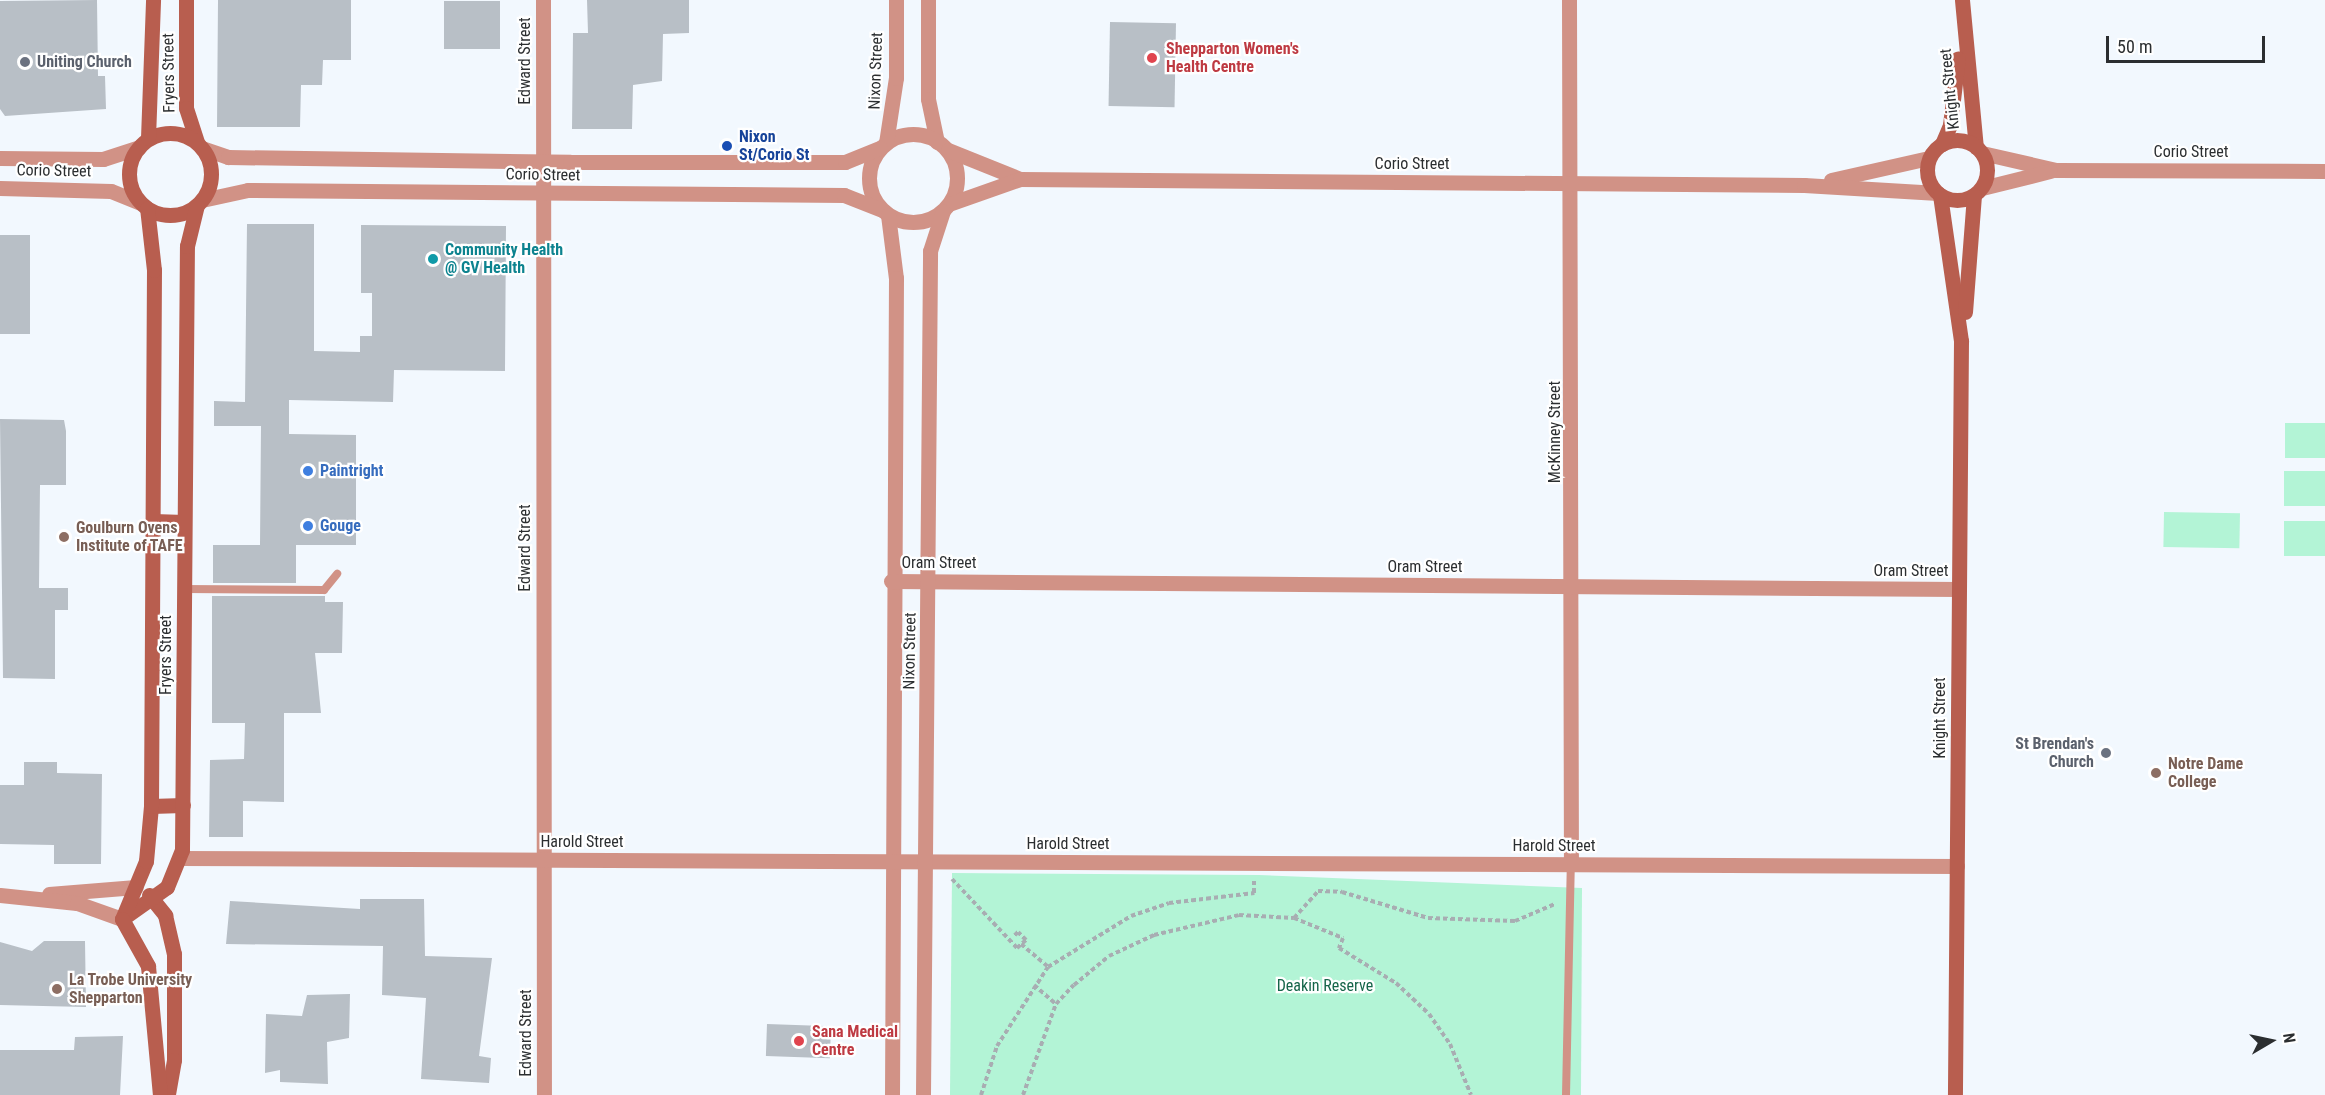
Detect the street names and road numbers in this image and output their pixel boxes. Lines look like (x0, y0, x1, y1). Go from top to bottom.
street label: Edward Street (515, 17, 535, 105)
street label: Nixon Street (865, 32, 887, 110)
street label: Fryers Street (159, 33, 179, 113)
street label: Knight Street (1936, 47, 1964, 131)
street label: Corio Street (2154, 142, 2228, 162)
street label: Corio Street (1375, 154, 1449, 174)
street label: Corio Street (16, 161, 92, 181)
street label: Corio Street (505, 165, 581, 185)
street label: McKinney Street (1545, 381, 1565, 483)
street label: Edward Street (515, 504, 535, 592)
street label: Oram Street (901, 553, 977, 573)
street label: Oram Street (1387, 557, 1463, 577)
street label: Oram Street (1873, 561, 1949, 581)
street label: Nixon Street (900, 612, 920, 690)
street label: Fryers Street (156, 615, 176, 695)
street label: Knight Street (1930, 677, 1950, 759)
street label: Harold Street (540, 832, 624, 852)
street label: Harold Street (1026, 834, 1110, 854)
street label: Harold Street (1512, 836, 1596, 856)
street label: Edward Street (516, 989, 536, 1077)

